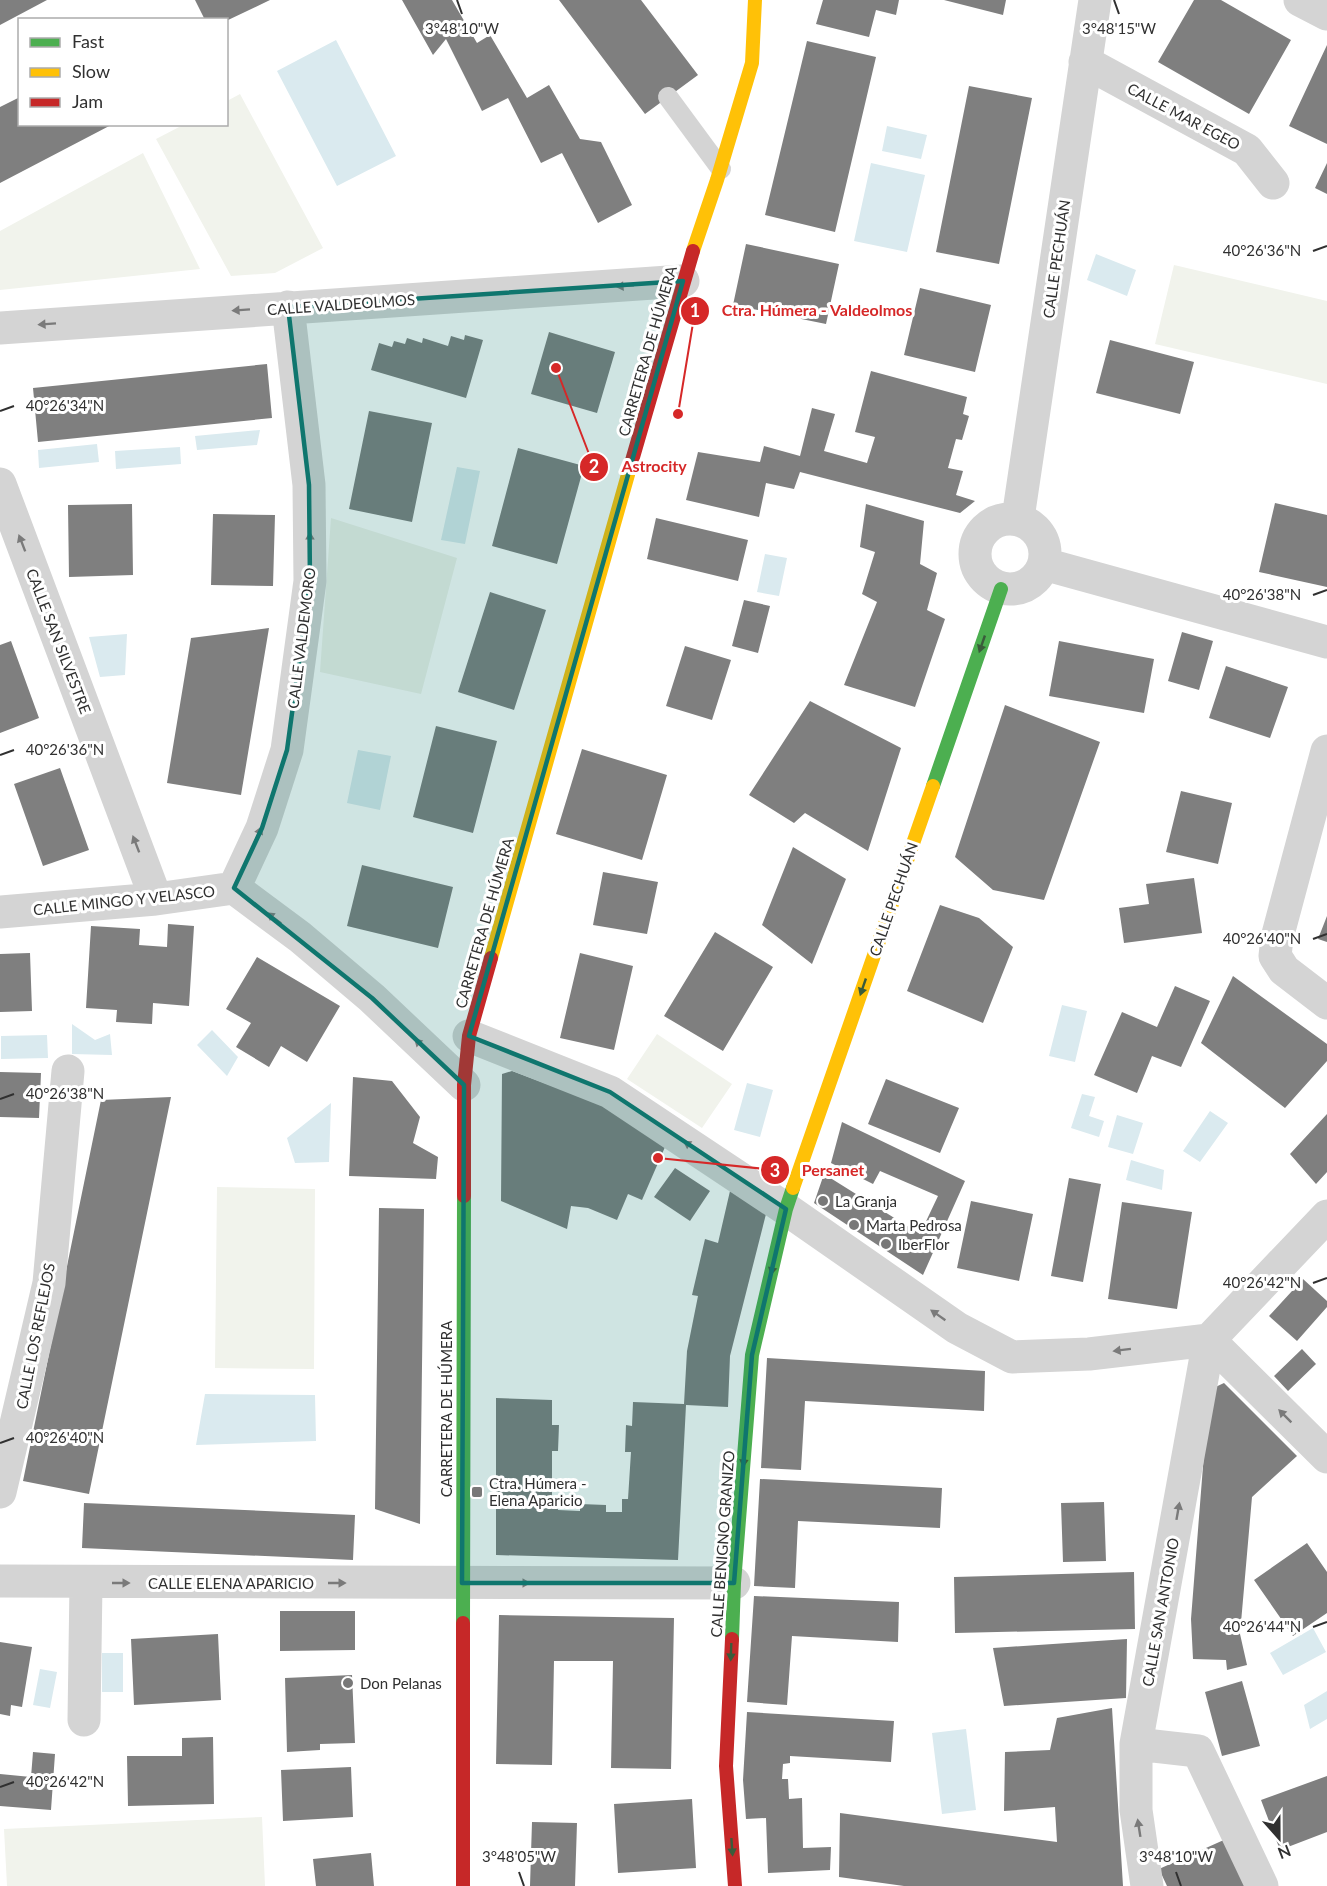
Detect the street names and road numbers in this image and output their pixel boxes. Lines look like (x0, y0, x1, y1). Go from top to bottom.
street label: CALLE MAR EGEO (1124, 79, 1244, 153)
street label: CALLE PECHUÁN (1039, 199, 1073, 319)
street label: CARRETERA DE HÚMERA (614, 263, 680, 438)
street label: CALLE VALDEOLMOS (266, 290, 416, 318)
street label: CALLE SAN SILVESTRE (23, 566, 95, 716)
street label: CALLE VALDEMORO (283, 566, 319, 710)
street label: CARRETERA DE HÚMERA (451, 835, 517, 1010)
street label: CALLE PECHUÁN (865, 840, 921, 958)
street label: CALLE MINGO Y VELASCO (32, 882, 216, 918)
street label: CALLE LOS REFLEJOS (12, 1261, 58, 1411)
street label: CARRETERA DE HÚMERA (437, 1320, 455, 1497)
street label: CALLE BENIGNO GRANIZO (706, 1450, 738, 1638)
street label: CALLE SAN ANTONIO (1138, 1536, 1182, 1688)
street label: CALLE ELENA APARICIO (148, 1574, 314, 1592)

